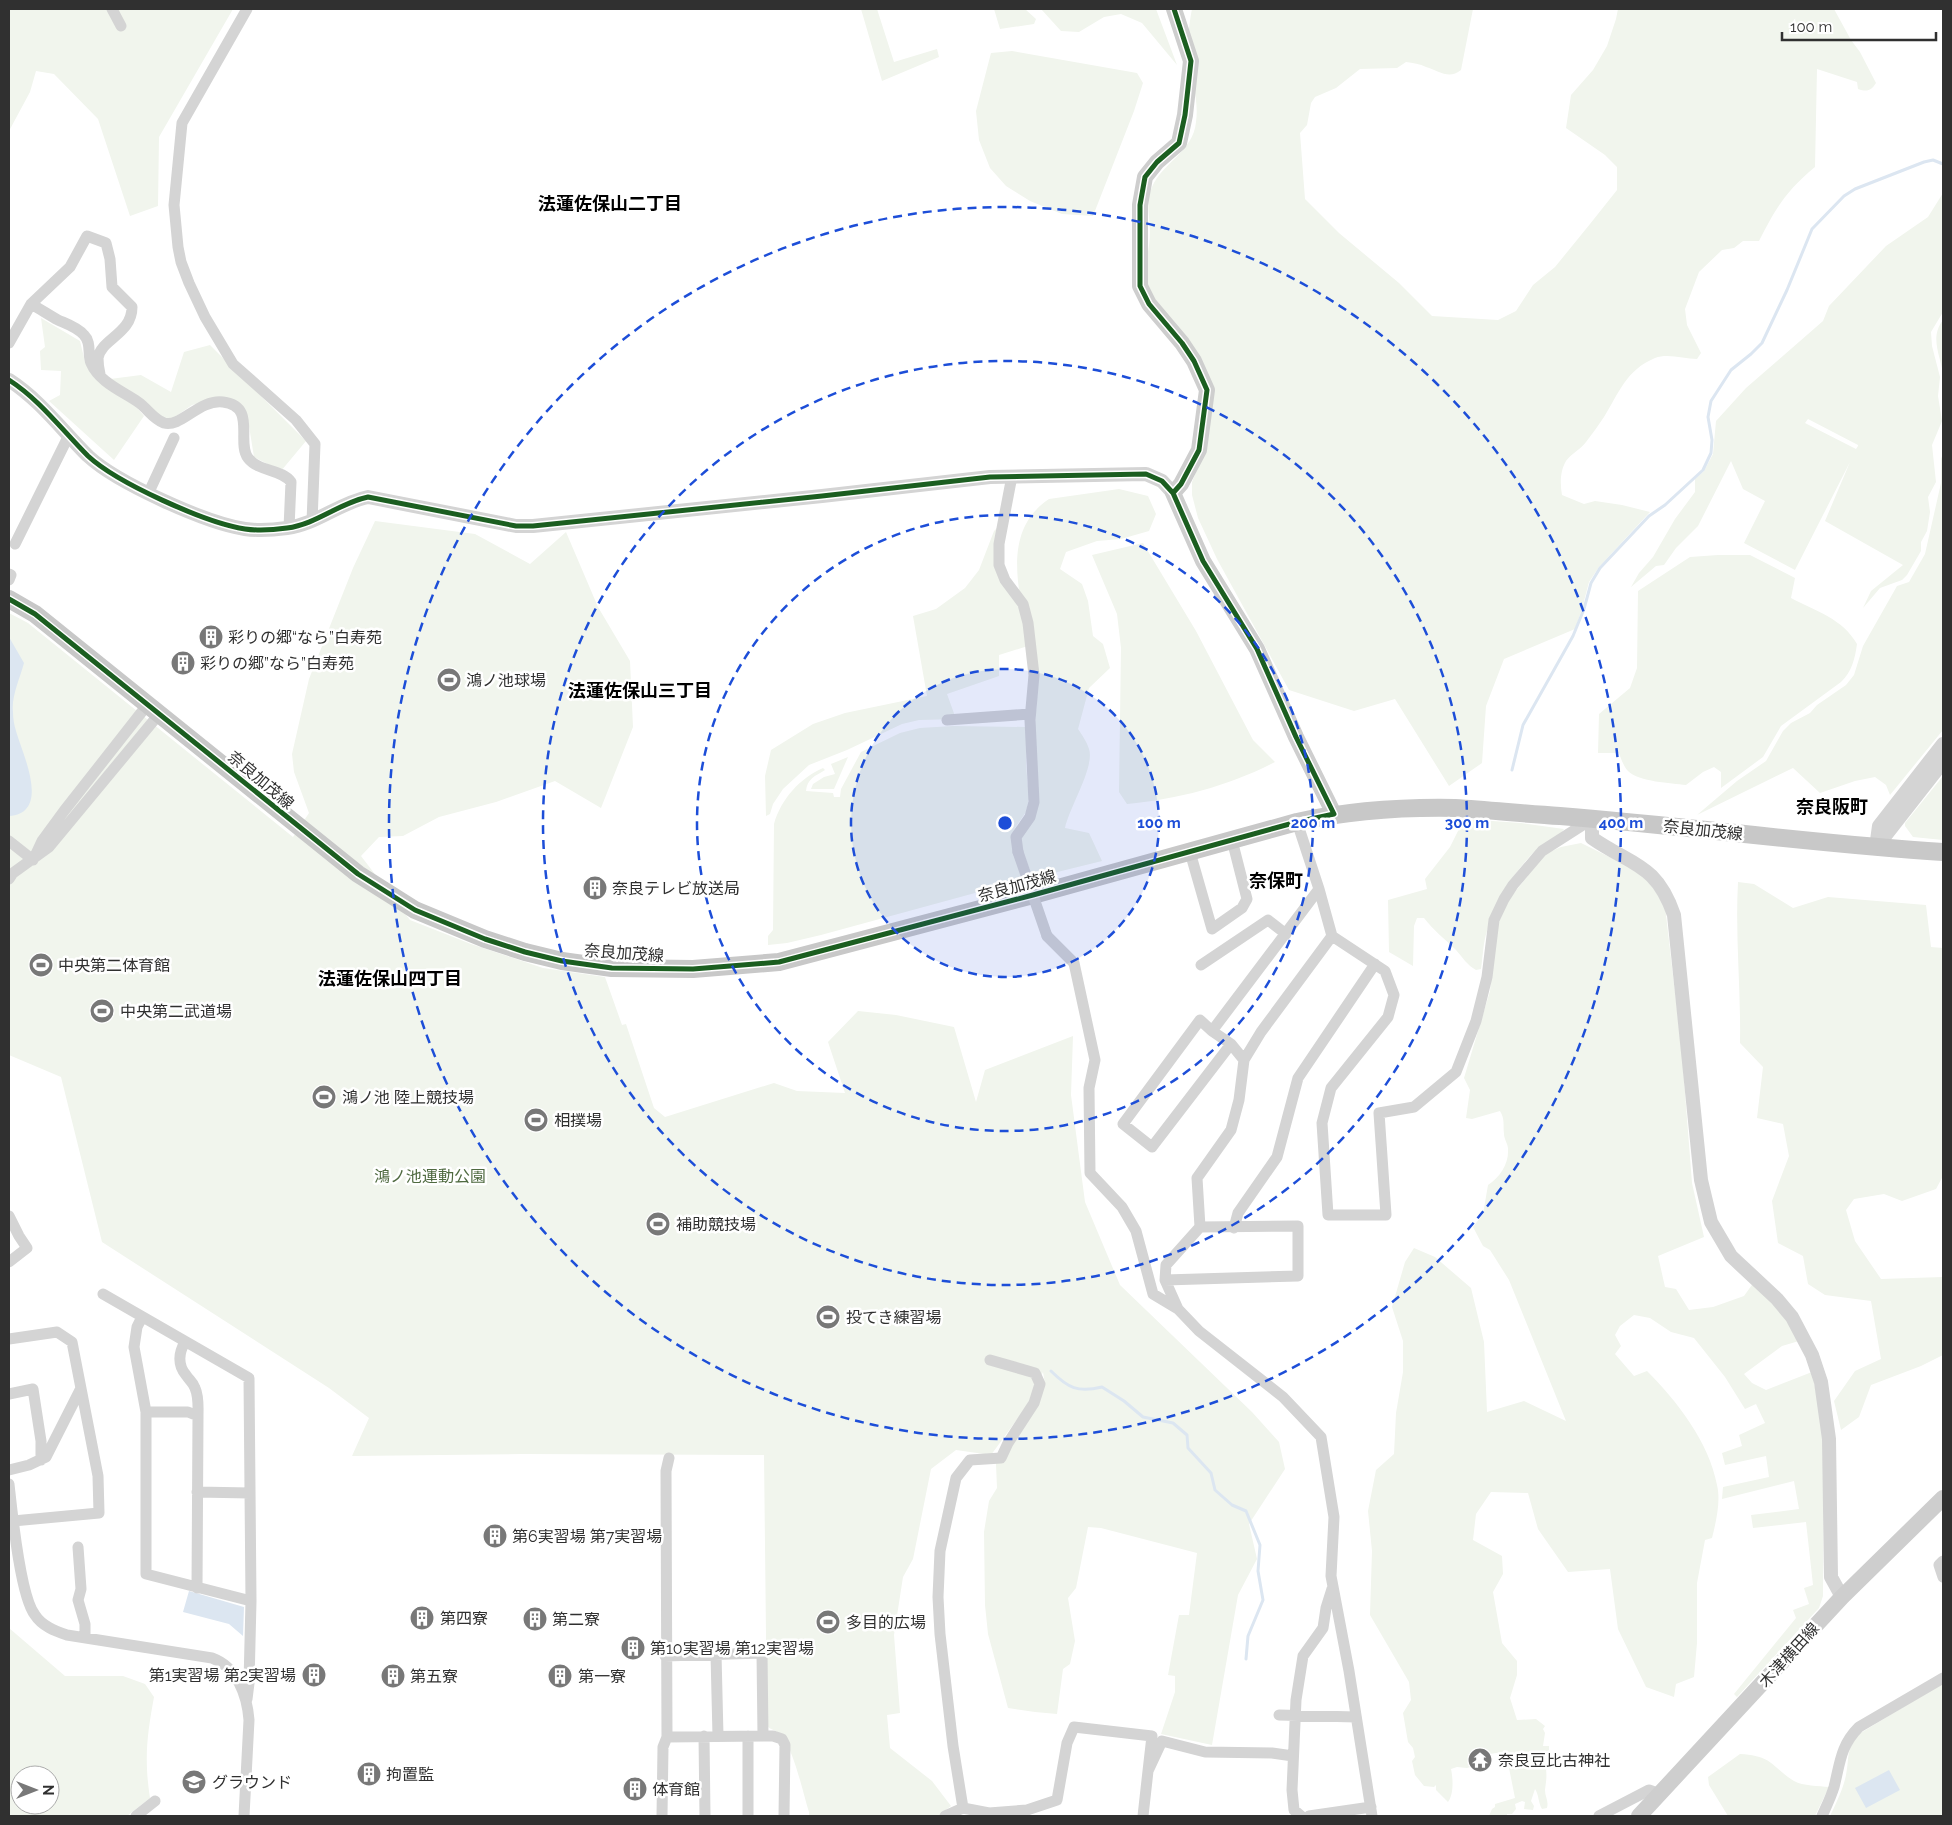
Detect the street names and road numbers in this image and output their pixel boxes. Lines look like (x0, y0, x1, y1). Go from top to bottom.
street label: 奈良加茂線 (224, 747, 298, 813)
street label: 奈良加茂線 (1662, 816, 1744, 844)
street label: 奈良加茂線 (976, 866, 1058, 906)
street label: 奈良加茂線 (583, 941, 665, 965)
street label: 木津横田線 (1755, 1619, 1823, 1691)

